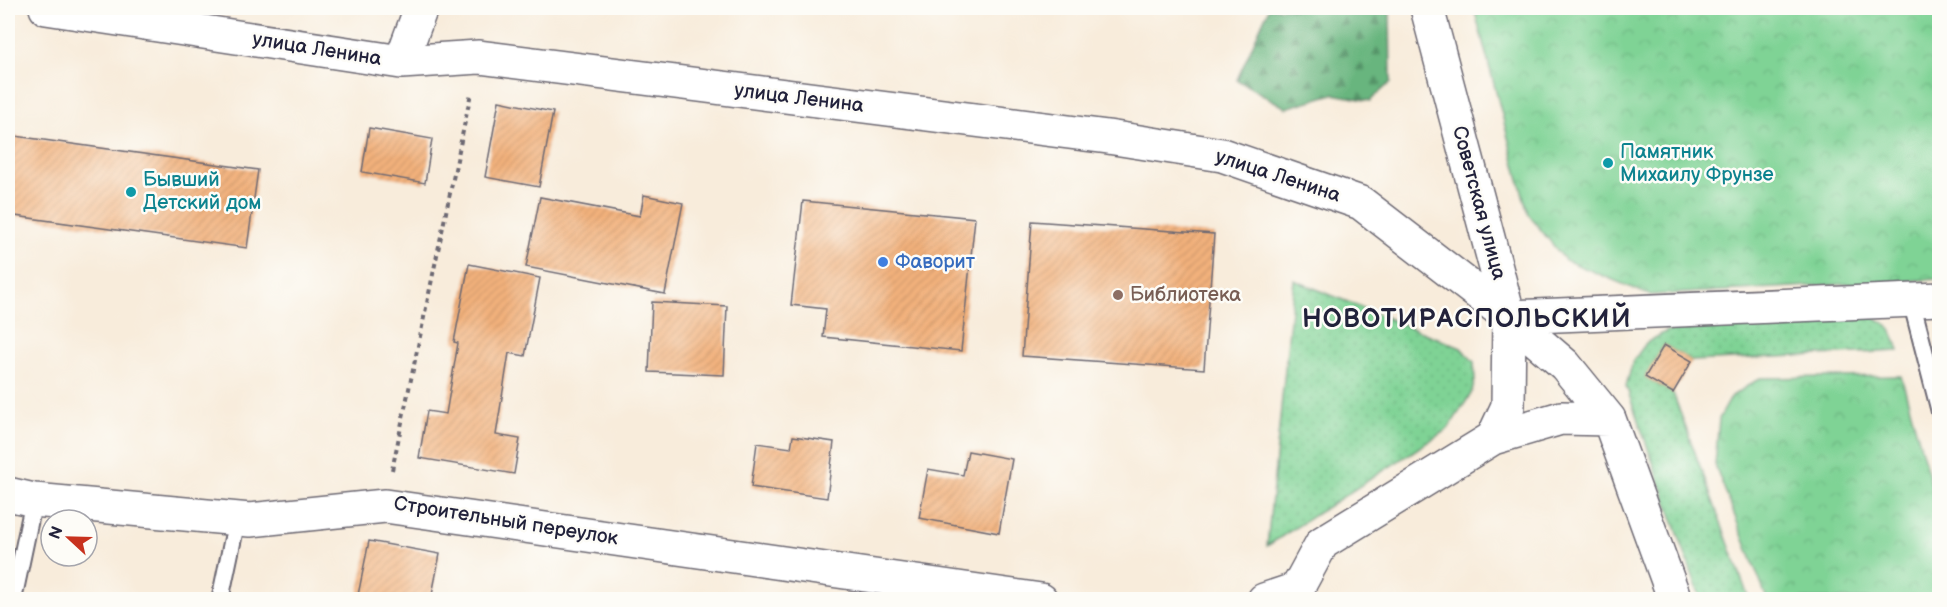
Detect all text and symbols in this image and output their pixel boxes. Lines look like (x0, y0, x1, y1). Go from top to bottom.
street label: улица Ленина (251, 27, 383, 71)
street label: улица Ленина (733, 78, 865, 118)
street label: Советская улица (1447, 123, 1511, 283)
place label: Памятник Михаилу Фрунзе (1620, 140, 1774, 187)
street label: улица Ленина (1212, 144, 1344, 208)
marker: Памятник Михаилу Фрунзе (1601, 156, 1615, 170)
place label: Бывший Детский дом (143, 168, 261, 215)
marker: Бывший Детский дом (124, 185, 138, 199)
place label: Фаворит (895, 250, 976, 274)
marker: Фаворит (876, 255, 890, 269)
place label: Библиотека (1130, 283, 1241, 307)
marker: Библиотека (1111, 288, 1125, 302)
district label: НОВОТИРАСПОЛЬСКИЙ (1302, 302, 1632, 335)
street label: Строительный переулок (392, 491, 620, 551)
north arrow (39, 508, 99, 568)
text: N (45, 524, 68, 542)

